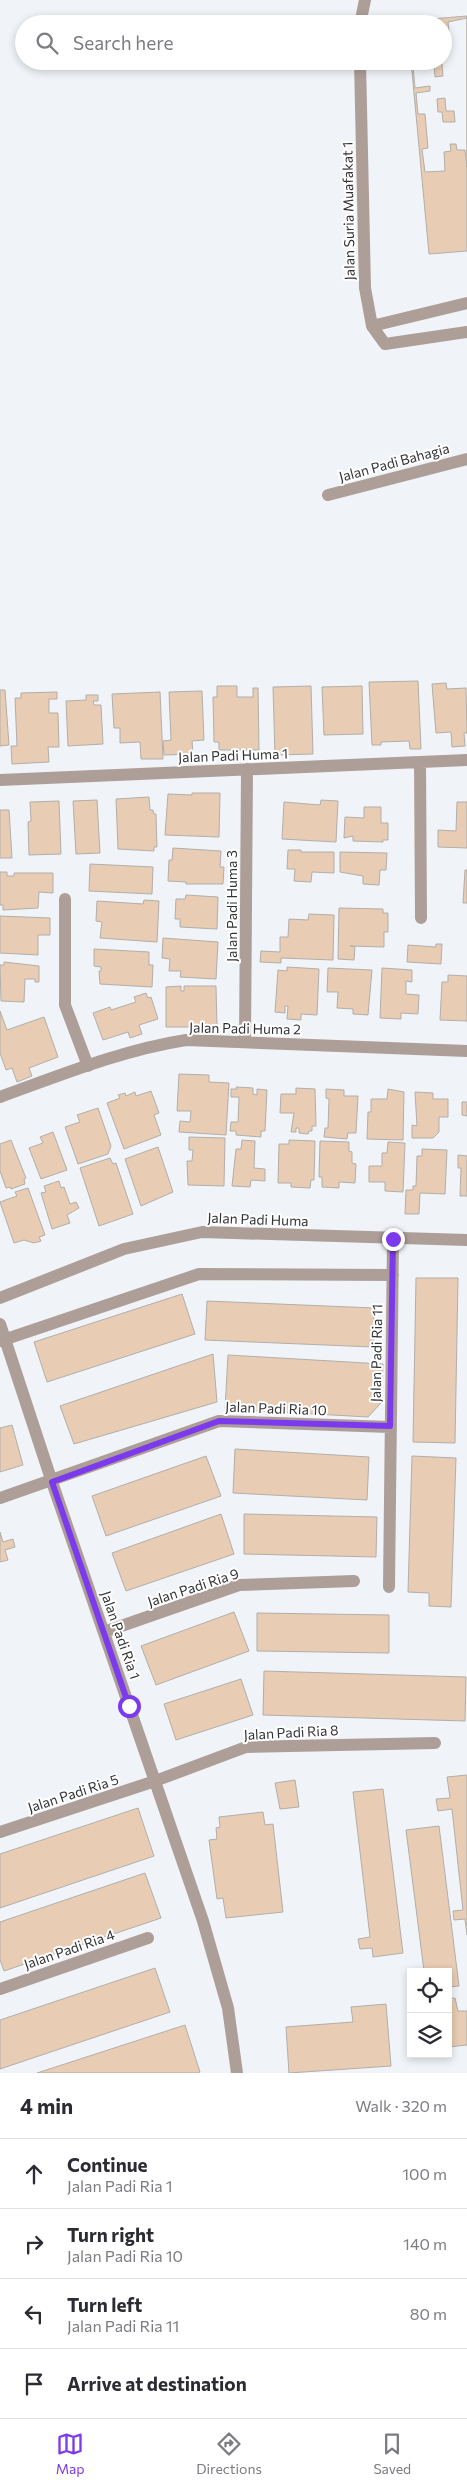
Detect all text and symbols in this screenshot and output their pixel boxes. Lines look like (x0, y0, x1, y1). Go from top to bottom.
search box (15, 15, 452, 70)
icon: search (33, 29, 61, 57)
text: Search here (73, 31, 173, 54)
street label: Jalan Suria Muafakat 1 (338, 141, 358, 281)
street label: Jalan Padi Bahagia (337, 439, 451, 485)
street label: Jalan Padi Huma 1 (178, 745, 288, 765)
street label: Jalan Padi Huma 3 (223, 850, 240, 962)
street label: Jalan Padi Huma 2 (189, 1019, 301, 1037)
street label: Jalan Padi Huma (207, 1209, 309, 1229)
route end (382, 1228, 405, 1251)
street label: Jalan Padi Ria 11 (367, 1304, 385, 1402)
street label: Jalan Padi Ria 10 (225, 1398, 327, 1418)
street label: Jalan Padi Ria 9 (145, 1564, 241, 1610)
street label: Jalan Padi Ria 1 (98, 1589, 144, 1681)
route start (118, 1695, 141, 1718)
street label: Jalan Padi Ria 8 (243, 1721, 339, 1743)
street label: Jalan Padi Ria 5 (25, 1770, 121, 1816)
street label: Jalan Padi Ria 4 (21, 1925, 117, 1972)
map controls (407, 1968, 452, 2058)
button: locate (407, 1968, 452, 2013)
button: layers (407, 2013, 452, 2058)
text: 4 min (20, 2093, 73, 2118)
text: Walk · 320 m (355, 2096, 447, 2115)
text: Continue (67, 2153, 147, 2176)
icon: ahead (20, 2160, 48, 2188)
text: 100 m (402, 2164, 447, 2183)
text: Jalan Padi Ria 1 (67, 2176, 173, 2195)
text: Turn right (67, 2223, 154, 2246)
icon: right (20, 2230, 48, 2258)
text: 140 m (403, 2234, 447, 2253)
text: Jalan Padi Ria 10 (67, 2246, 183, 2265)
text: Turn left (67, 2293, 142, 2316)
icon: left (20, 2300, 48, 2328)
text: 80 m (410, 2304, 447, 2323)
text: Jalan Padi Ria 11 (67, 2316, 179, 2335)
icon: arrive (20, 2370, 48, 2398)
text: Arrive at destination (67, 2372, 247, 2395)
tab: Map (56, 2430, 85, 2477)
tab: Directions (196, 2430, 262, 2477)
tab: Saved (373, 2430, 411, 2477)

